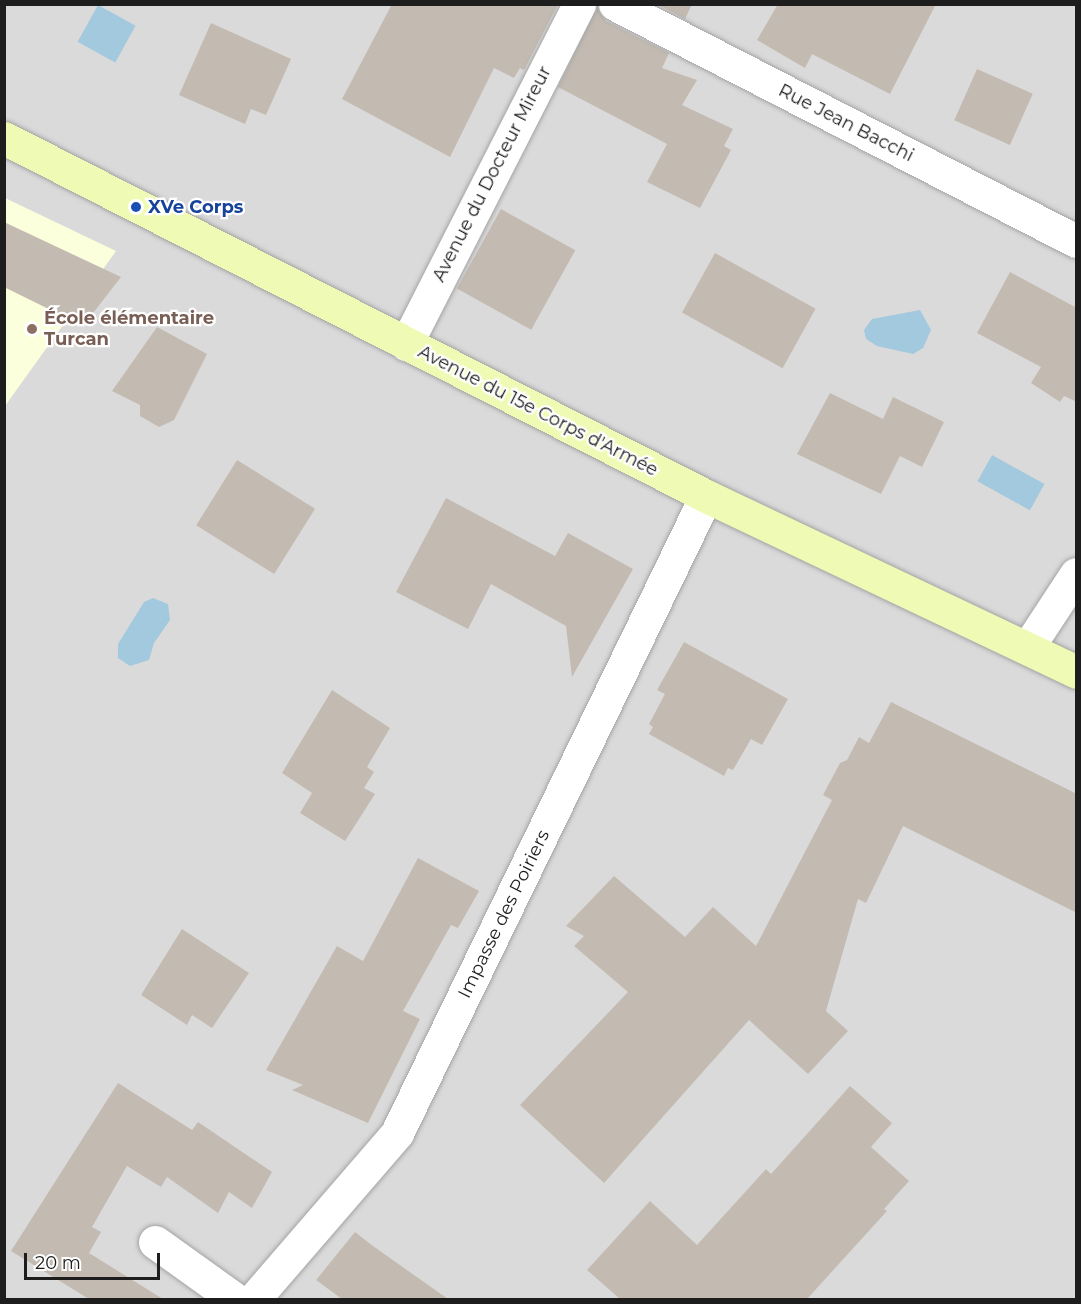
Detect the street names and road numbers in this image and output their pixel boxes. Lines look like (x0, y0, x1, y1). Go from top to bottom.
street label: Avenue du Docteur Mireur (428, 63, 556, 285)
street label: Rue Jean Bacchi (775, 80, 917, 166)
street label: Avenue du 15e Corps d'Armée (414, 341, 662, 481)
street label: Impasse des Poiriers (454, 826, 554, 1002)

